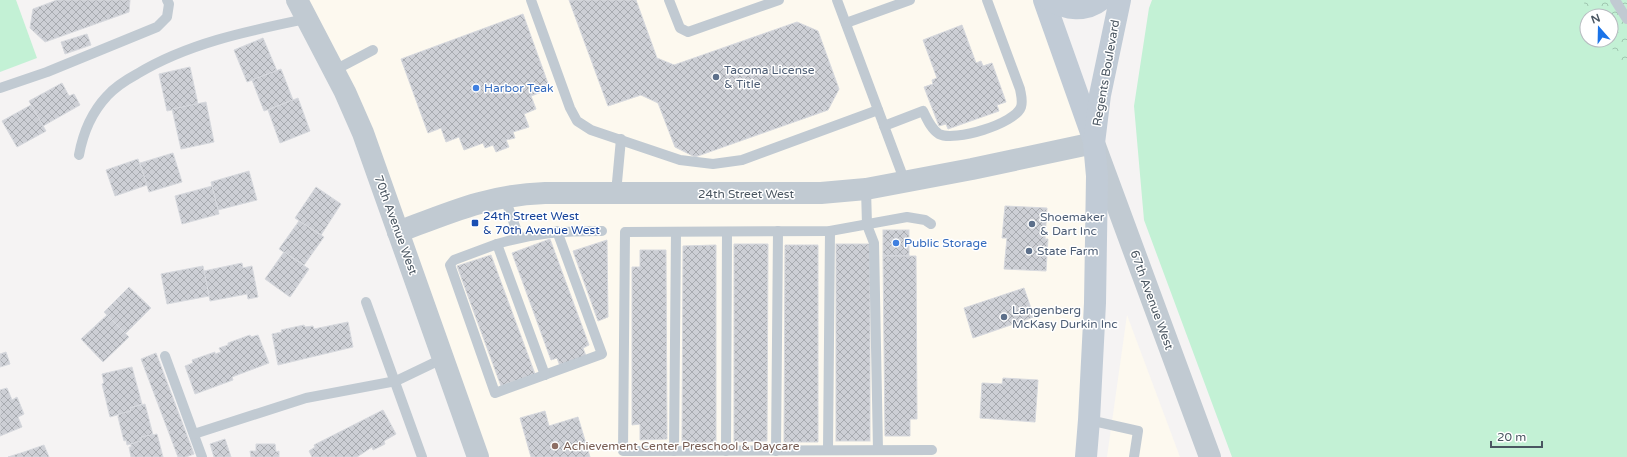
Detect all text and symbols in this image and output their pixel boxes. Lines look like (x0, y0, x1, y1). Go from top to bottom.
north arrow (1579, 8, 1619, 48)
text: N (1589, 11, 1602, 27)
street label: Regents Boulevard (1090, 19, 1122, 127)
place label: Tacoma License & Title (724, 63, 815, 91)
marker: Tacoma License & Title (711, 72, 721, 82)
place label: Harbor Teak (484, 81, 554, 95)
marker: Harbor Teak (471, 83, 481, 93)
street label: 70th Avenue West (371, 173, 421, 277)
street label: 24th Street West (698, 187, 795, 201)
place label: 24th Street West & 70th Avenue West (483, 209, 600, 237)
place label: Shoemaker & Dart Inc (1040, 210, 1105, 238)
marker: 24th Street West & 70th Avenue West (470, 218, 480, 228)
marker: Shoemaker & Dart Inc (1027, 219, 1037, 229)
place label: Public Storage (904, 236, 987, 250)
marker: Public Storage (891, 238, 901, 248)
place label: State Farm (1037, 244, 1098, 258)
marker: State Farm (1024, 246, 1034, 256)
street label: 67th Avenue West (1127, 248, 1177, 352)
place label: Langenberg McKasy Durkin Inc (1012, 303, 1118, 331)
marker: Langenberg McKasy Durkin Inc (999, 312, 1009, 322)
scale bar (1491, 423, 1542, 449)
text: 20 m (1497, 430, 1526, 444)
place label: Achievement Center Preschool & Daycare (563, 439, 800, 453)
marker: Achievement Center Preschool & Daycare (550, 441, 560, 451)

